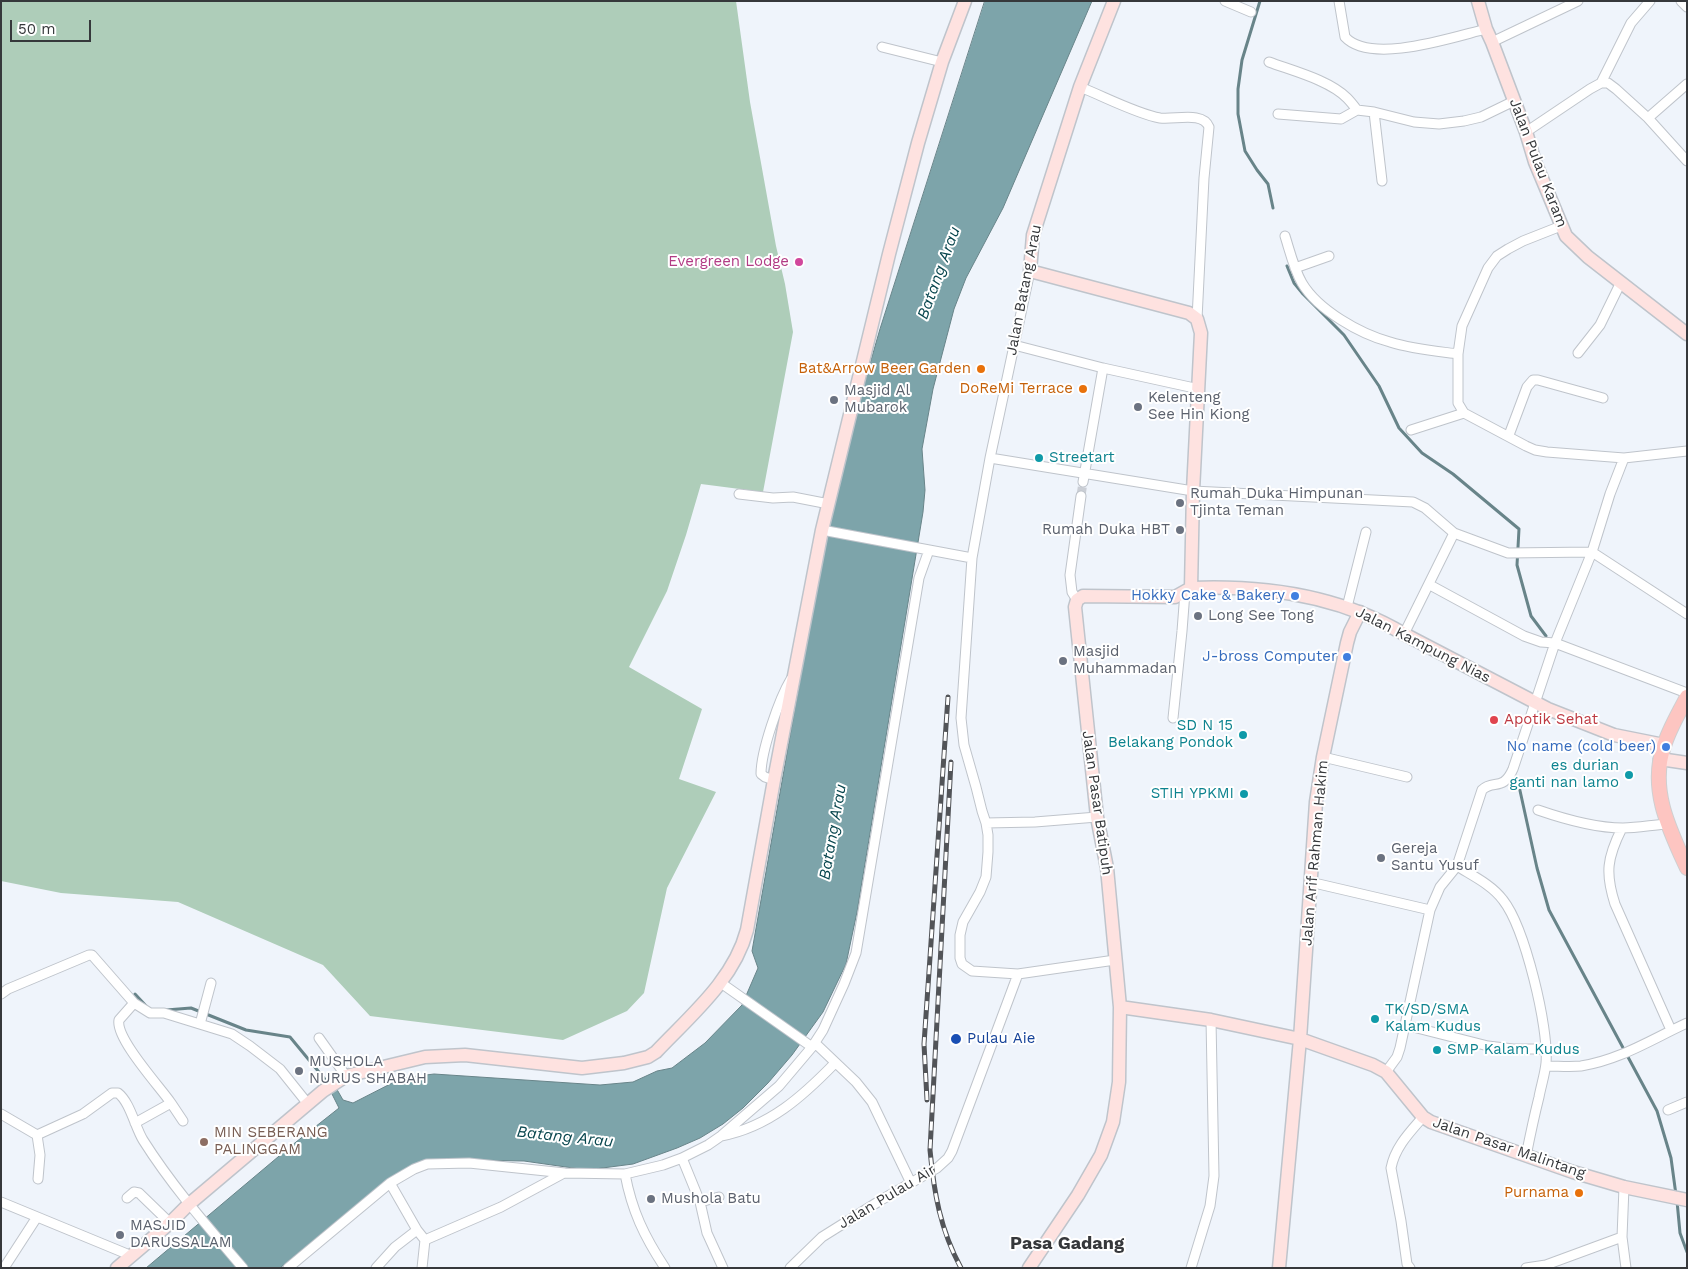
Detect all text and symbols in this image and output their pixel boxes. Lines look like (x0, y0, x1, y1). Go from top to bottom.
scale bar (12, 10, 94, 42)
text: 50 m (18, 20, 55, 38)
street label: Jalan Pulau Karam (1505, 96, 1571, 230)
street label: Jalan Batang Arau (1002, 223, 1046, 357)
water label: Batang Arau (913, 224, 965, 322)
place label: Evergreen Lodge (668, 253, 789, 271)
marker: Evergreen Lodge (793, 256, 805, 268)
place label: Bat&Arrow Beer Garden (798, 360, 971, 378)
marker: Bat&Arrow Beer Garden (975, 363, 987, 375)
place label: DoReMi Terrace (959, 380, 1073, 398)
place label: Masjid Al Mubarok (844, 382, 910, 417)
marker: DoReMi Terrace (1077, 383, 1089, 395)
place label: Kelenteng See Hin Kiong (1148, 389, 1250, 424)
marker: Masjid Al Mubarok (828, 394, 840, 406)
marker: Kelenteng See Hin Kiong (1132, 401, 1144, 413)
place label: Streetart (1049, 449, 1115, 467)
marker: Streetart (1033, 452, 1045, 464)
place label: Rumah Duka Himpunan Tjinta Teman (1190, 485, 1363, 520)
marker: Rumah Duka Himpunan Tjinta Teman (1174, 497, 1186, 509)
place label: Rumah Duka HBT (1042, 521, 1170, 539)
marker: Rumah Duka HBT (1174, 524, 1186, 536)
place label: Hokky Cake & Bakery (1131, 587, 1285, 605)
marker: Hokky Cake & Bakery (1289, 590, 1301, 602)
street label: Jalan Kampung Nias (1353, 603, 1493, 687)
place label: Long See Tong (1208, 607, 1314, 625)
marker: Long See Tong (1192, 610, 1204, 622)
place label: Masjid Muhammadan (1073, 643, 1177, 678)
place label: J-bross Computer (1202, 648, 1337, 666)
marker: J-bross Computer (1341, 651, 1353, 663)
marker: Masjid Muhammadan (1057, 655, 1069, 667)
place label: Apotik Sehat (1504, 711, 1598, 729)
marker: Apotik Sehat (1488, 714, 1500, 726)
place label: SD N 15 Belakang Pondok (1108, 717, 1233, 752)
marker: SD N 15 Belakang Pondok (1237, 729, 1249, 741)
street label: Jalan Pasar Batipuh (1078, 730, 1116, 876)
place label: No name (cold beer) (1507, 738, 1656, 756)
marker: No name (cold beer) (1660, 741, 1672, 753)
place label: es durian ganti nan lamo (1509, 757, 1619, 792)
street label: Jalan Arif Rahman Hakim (1298, 759, 1332, 947)
marker: es durian ganti nan lamo (1623, 769, 1635, 781)
water label: Batang Arau (815, 783, 851, 881)
place label: STIH YPKMI (1151, 785, 1234, 803)
marker: STIH YPKMI (1238, 788, 1250, 800)
place label: Gereja Santu Yusuf (1391, 840, 1479, 875)
marker: Gereja Santu Yusuf (1375, 852, 1387, 864)
place label: TK/SD/SMA Kalam Kudus (1385, 1001, 1481, 1036)
marker: TK/SD/SMA Kalam Kudus (1369, 1013, 1381, 1025)
place label: Pulau Aie (967, 1030, 1035, 1048)
marker: Pulau Aie (949, 1032, 963, 1046)
place label: SMP Kalam Kudus (1447, 1041, 1580, 1059)
marker: SMP Kalam Kudus (1431, 1044, 1443, 1056)
place label: MUSHOLA NURUS SHABAH (309, 1053, 427, 1088)
marker: MUSHOLA NURUS SHABAH (293, 1065, 305, 1077)
street label: Jalan Pasar Malintang (1430, 1113, 1588, 1183)
water label: Batang Arau (516, 1122, 614, 1152)
place label: MIN SEBERANG PALINGGAM (214, 1124, 328, 1159)
marker: MIN SEBERANG PALINGGAM (198, 1136, 210, 1148)
street label: Jalan Pulau Air (835, 1161, 939, 1233)
place label: Purnama (1504, 1184, 1569, 1202)
marker: Purnama (1573, 1187, 1585, 1199)
place label: Mushola Batu (661, 1190, 761, 1208)
marker: Mushola Batu (645, 1193, 657, 1205)
place label: MASJID DARUSSALAM (130, 1217, 232, 1252)
marker: MASJID DARUSSALAM (114, 1229, 126, 1241)
district label: Pasa Gadang (1010, 1233, 1124, 1255)

